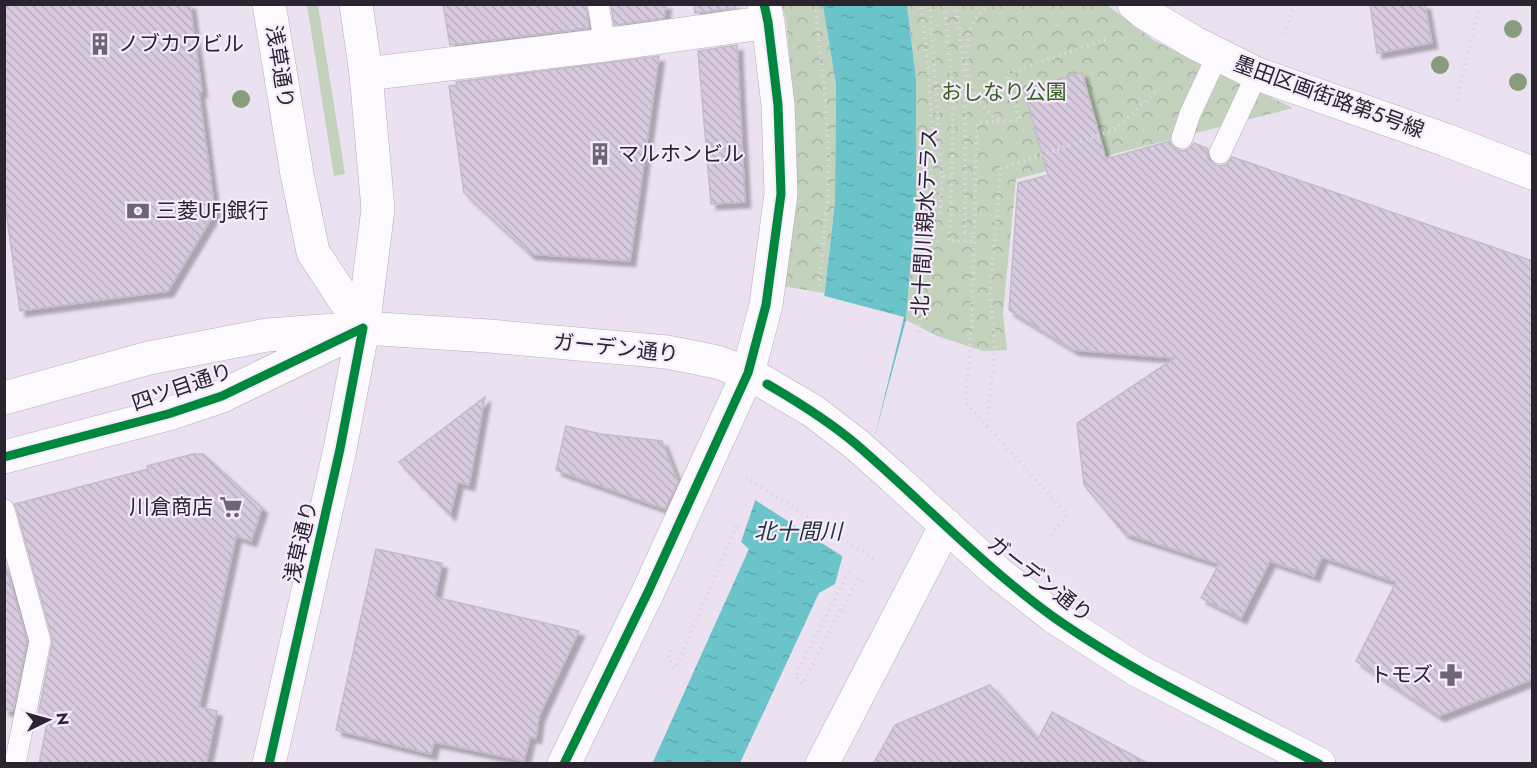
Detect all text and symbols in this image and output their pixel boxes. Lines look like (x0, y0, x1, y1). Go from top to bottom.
street label: 浅草通り (259, 23, 301, 111)
place label: ノブカワビル (118, 29, 244, 59)
building icon: ノブカワビル (87, 31, 113, 57)
street label: 墨田区画街路第5号線 (1230, 49, 1428, 145)
park label: おしなり公園 (941, 77, 1067, 107)
street label: 北十間川親水テラス (905, 127, 945, 317)
place label: マルホンビル (618, 139, 744, 169)
building icon: マルホンビル (587, 141, 613, 167)
place label: 三菱UFJ銀行 (156, 196, 269, 226)
bank icon: 三菱UFJ銀行 (125, 198, 151, 224)
street label: ガーデン通り (552, 326, 680, 370)
street label: 四ツ目通り (127, 356, 237, 418)
place label: 川倉商店 (129, 492, 213, 522)
supermarket icon: 川倉商店 (218, 494, 244, 520)
street label: 浅草通り (277, 498, 325, 586)
water label: 北十間川 (754, 515, 844, 547)
street label: ガーデン通り (981, 528, 1099, 630)
place label: トモズ (1370, 660, 1433, 690)
pharmacy icon: トモズ (1438, 662, 1464, 688)
north arrow (18, 690, 78, 750)
text: N (50, 711, 74, 726)

